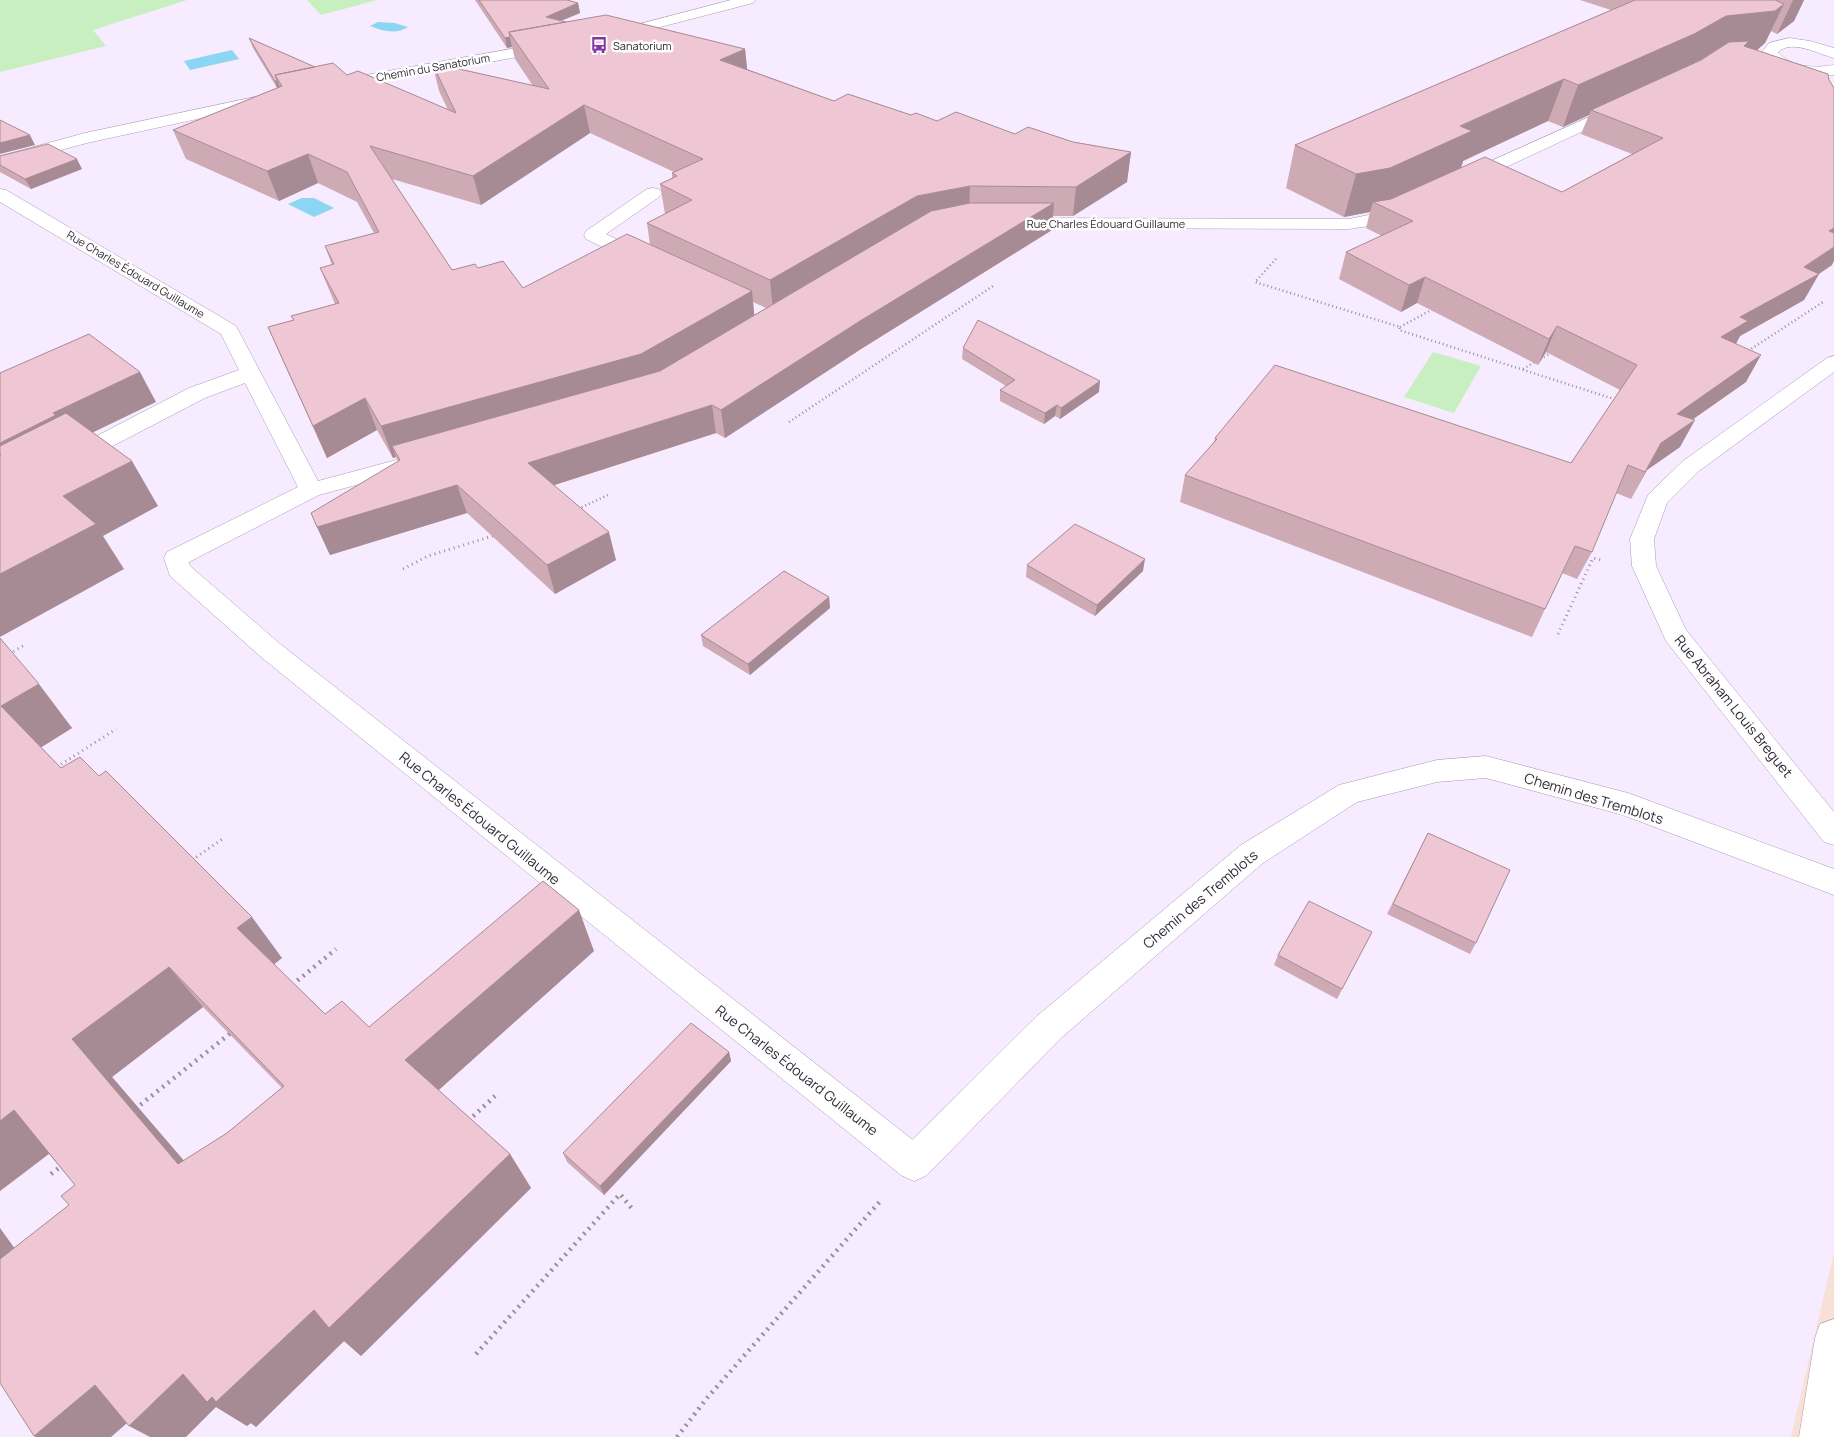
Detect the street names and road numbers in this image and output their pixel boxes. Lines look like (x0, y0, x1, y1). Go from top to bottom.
street label: Chemin du Sanatorium (375, 50, 491, 84)
street label: Rue Charles Édouard Guillaume (1027, 216, 1186, 231)
street label: Rue Charles Édouard Guillaume (64, 227, 208, 322)
street label: Rue Abraham Louis Breguet (1671, 631, 1798, 781)
street label: Rue Charles Édouard Guillaume (396, 747, 564, 889)
street label: Chemin des Tremblots (1522, 768, 1666, 828)
street label: Chemin des Tremblots (1139, 845, 1261, 953)
street label: Rue Charles Édouard Guillaume (712, 1000, 882, 1140)

